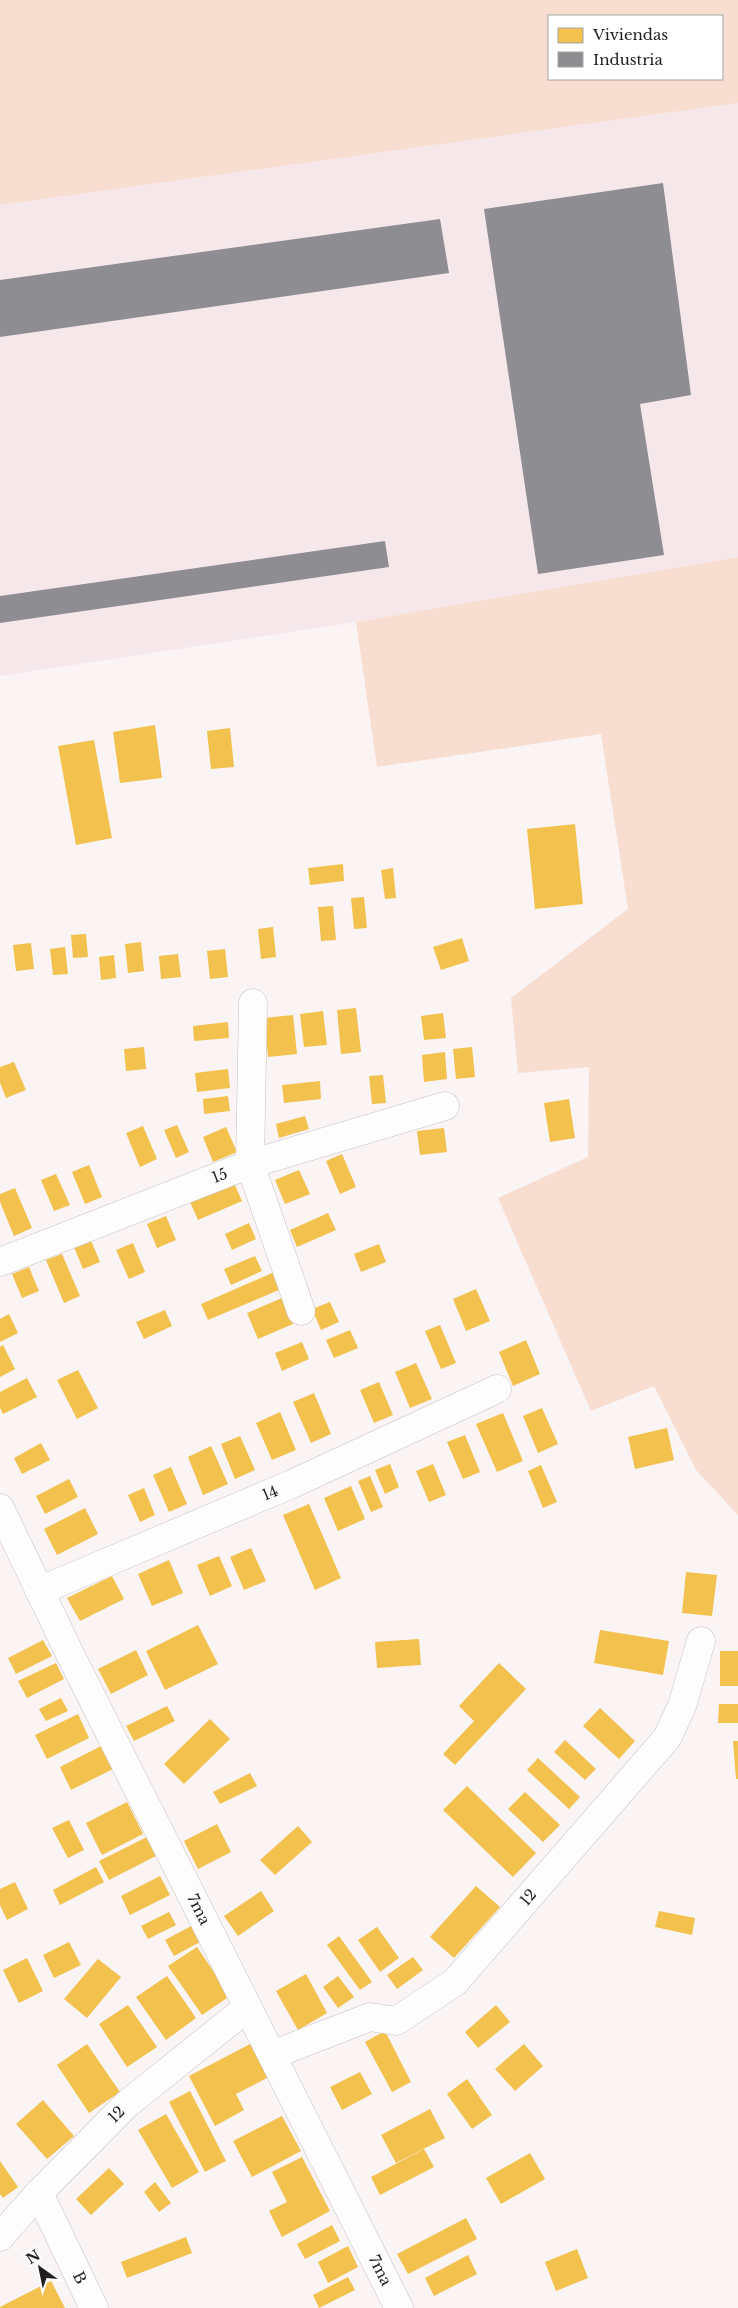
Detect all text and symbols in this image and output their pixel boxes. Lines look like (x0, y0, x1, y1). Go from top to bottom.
legend (548, 15, 723, 80)
text: Viviendas (592, 25, 668, 44)
text: Industria (593, 50, 663, 69)
street label: 15 (209, 1164, 230, 1187)
street label: 14 (259, 1481, 281, 1505)
street label: 12 (516, 1885, 540, 1909)
street label: 7ma (183, 1891, 215, 1929)
street label: 12 (104, 2102, 128, 2127)
north arrow (15, 2243, 65, 2293)
text: N (22, 2246, 43, 2268)
street label: 7ma (365, 2252, 397, 2289)
street label: B (69, 2268, 91, 2287)

